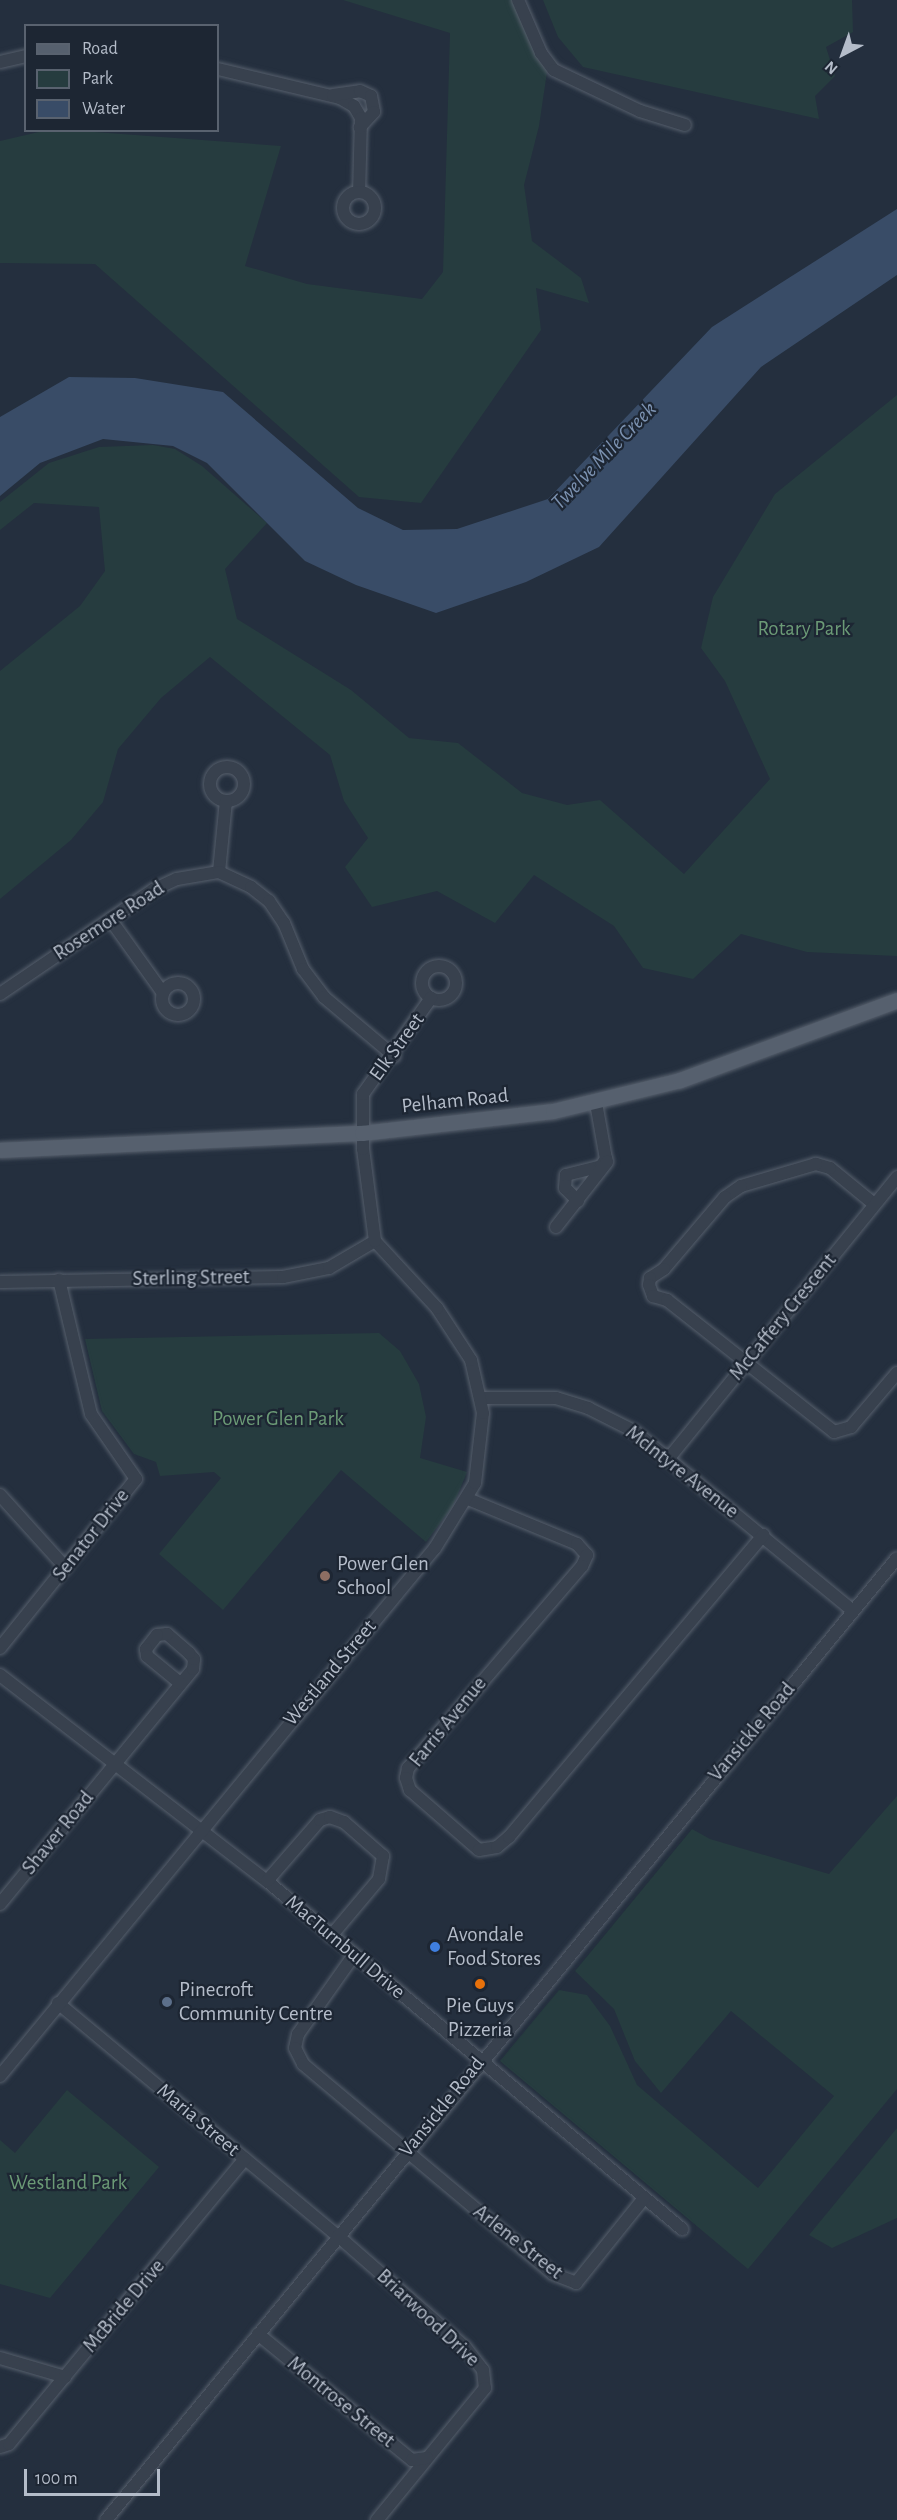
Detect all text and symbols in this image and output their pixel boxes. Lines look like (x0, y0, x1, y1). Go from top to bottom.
legend (24, 24, 219, 132)
north arrow (813, 24, 873, 84)
text: Road (82, 40, 118, 58)
text: N (822, 58, 841, 77)
text: Park (82, 70, 113, 88)
text: Water (82, 100, 125, 118)
water label: Twelve Mile Creek (546, 396, 662, 516)
park label: Rotary Park (757, 616, 851, 642)
street label: Rosemore Road (49, 876, 169, 966)
street label: Elk Street (364, 1008, 430, 1086)
street label: Pelham Road (400, 1083, 510, 1119)
street label: McCaffery Crescent (724, 1248, 842, 1386)
street label: Sterling Street (132, 1264, 250, 1292)
park label: Power Glen Park (212, 1406, 344, 1432)
street label: McIntyre Avenue (620, 1420, 744, 1524)
street label: Senator Drive (47, 1484, 135, 1586)
place label: Power Glen School (337, 1551, 429, 1601)
marker: Power Glen School (318, 1569, 332, 1583)
street label: Westland Street (278, 1615, 382, 1731)
street label: Farris Avenue (404, 1672, 492, 1772)
street label: Vansickle Road (703, 1677, 801, 1787)
street label: Shaver Road (17, 1786, 99, 1880)
street label: MacTurnbull Drive (280, 1890, 410, 2004)
place label: Avondale Food Stores (447, 1922, 541, 1972)
marker: Avondale Food Stores (428, 1940, 442, 1954)
place label: Pinecroft Community Centre (179, 1977, 333, 2027)
marker: Pie Guys Pizzeria (473, 1977, 487, 1991)
place label: Pie Guys Pizzeria (446, 1993, 514, 2043)
marker: Pinecroft Community Centre (160, 1995, 174, 2009)
street label: Vansickle Road (394, 2052, 490, 2162)
street label: Maria Street (151, 2078, 245, 2162)
park label: Westland Park (9, 2170, 127, 2196)
street label: Arlene Street (468, 2199, 568, 2285)
street label: McBride Drive (78, 2254, 170, 2358)
street label: Briarwood Drive (371, 2264, 485, 2372)
street label: Montrose Street (282, 2351, 400, 2453)
scale bar (27, 2457, 164, 2495)
text: 100 m (35, 2470, 78, 2488)

